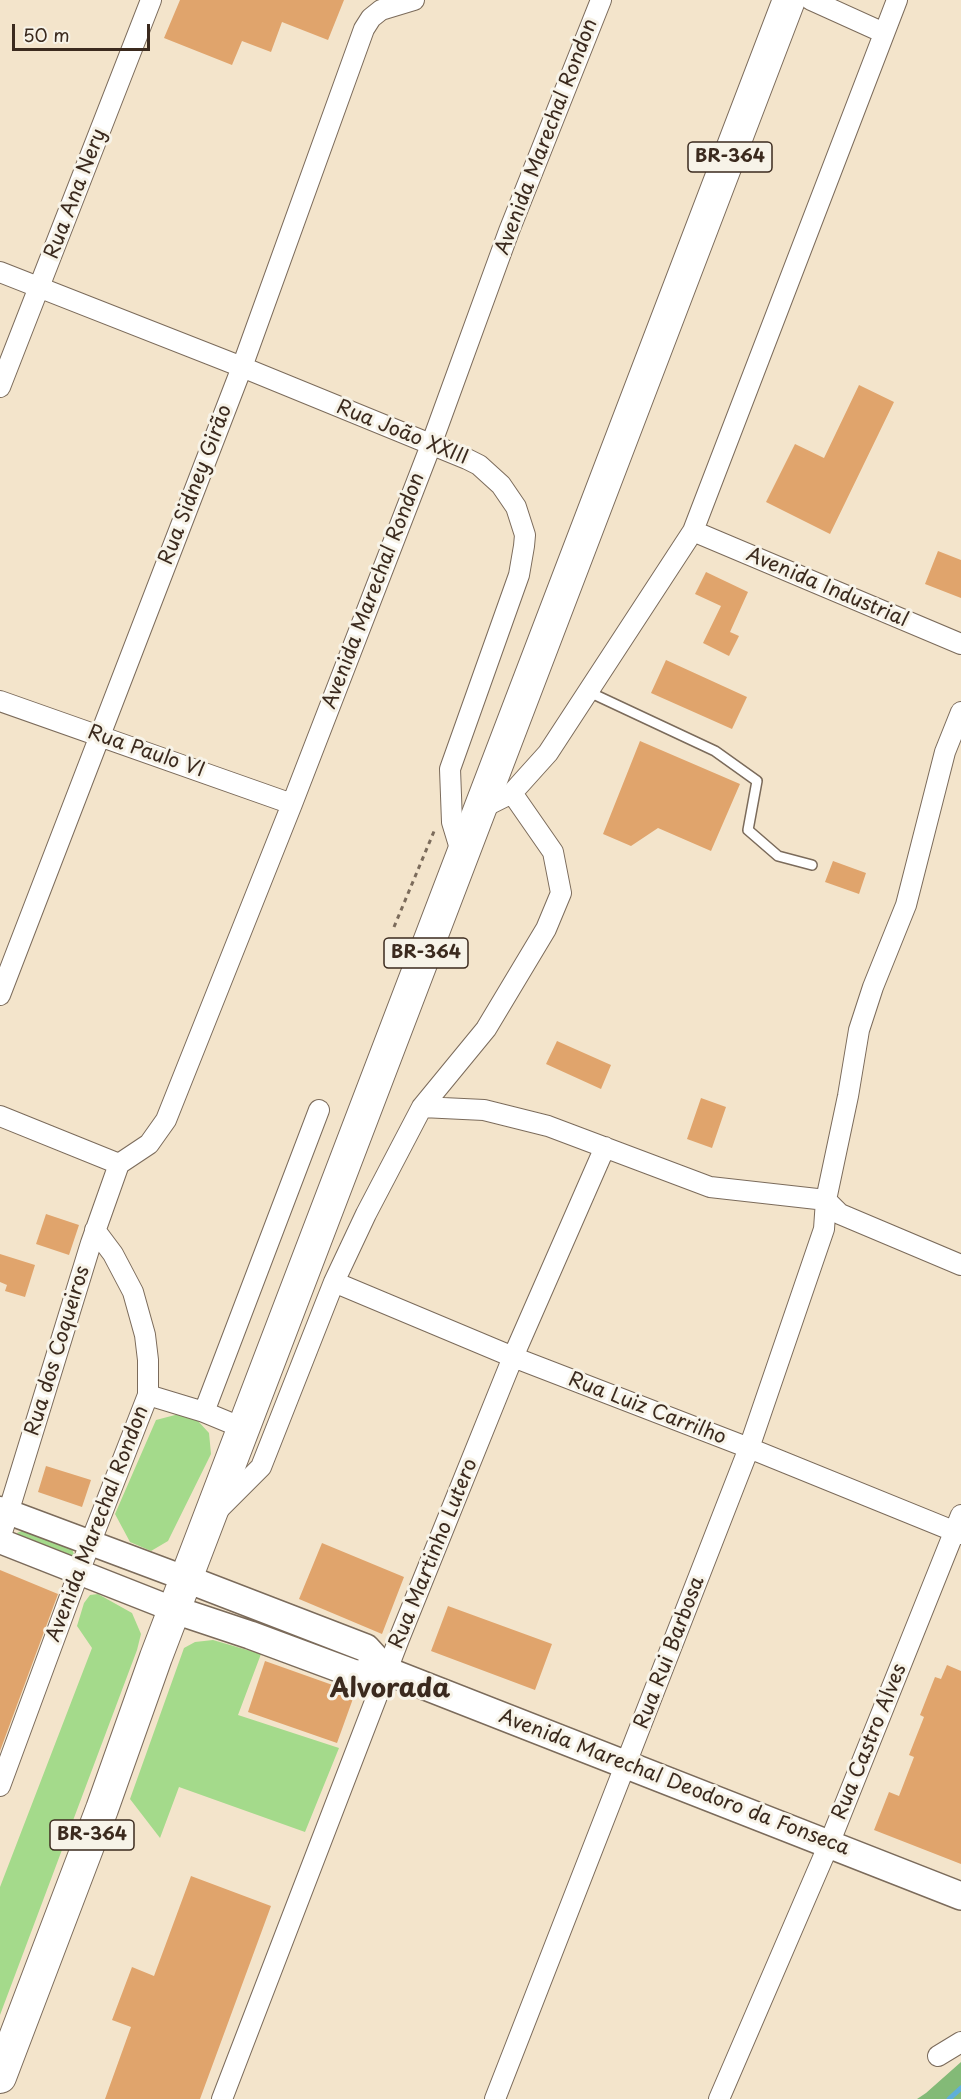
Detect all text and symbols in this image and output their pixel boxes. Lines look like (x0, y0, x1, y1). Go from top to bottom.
scale bar (15, 12, 153, 50)
street label: Avenida Marechal Rondon (491, 16, 603, 258)
text: 50 m (23, 21, 70, 48)
street label: Rua Ana Nery (40, 125, 112, 263)
road number: BR-364 (688, 142, 772, 172)
street label: Rua João XXIII (333, 396, 471, 470)
street label: Rua Sidney Girão (154, 402, 238, 568)
street label: Avenida Marechal Rondon (318, 470, 430, 712)
street label: Avenida Industrial (742, 543, 912, 633)
street label: Rua Paulo VI (84, 721, 208, 783)
road number: BR-364 (384, 938, 468, 968)
street label: Rua dos Coqueiros (21, 1263, 95, 1439)
street label: Rua Luiz Carrilho (565, 1368, 729, 1450)
street label: Avenida Marechal Rondon (42, 1403, 154, 1645)
street label: Rua Martinho Lutero (385, 1455, 483, 1653)
street label: Rua Rui Barbosa (630, 1573, 710, 1733)
street label: Rua Castro Alves (828, 1661, 912, 1823)
district label: Alvorada (330, 1674, 450, 1706)
street label: Avenida Marechal Deodoro da Fonseca (495, 1705, 853, 1861)
road number: BR-364 (50, 1820, 134, 1850)

